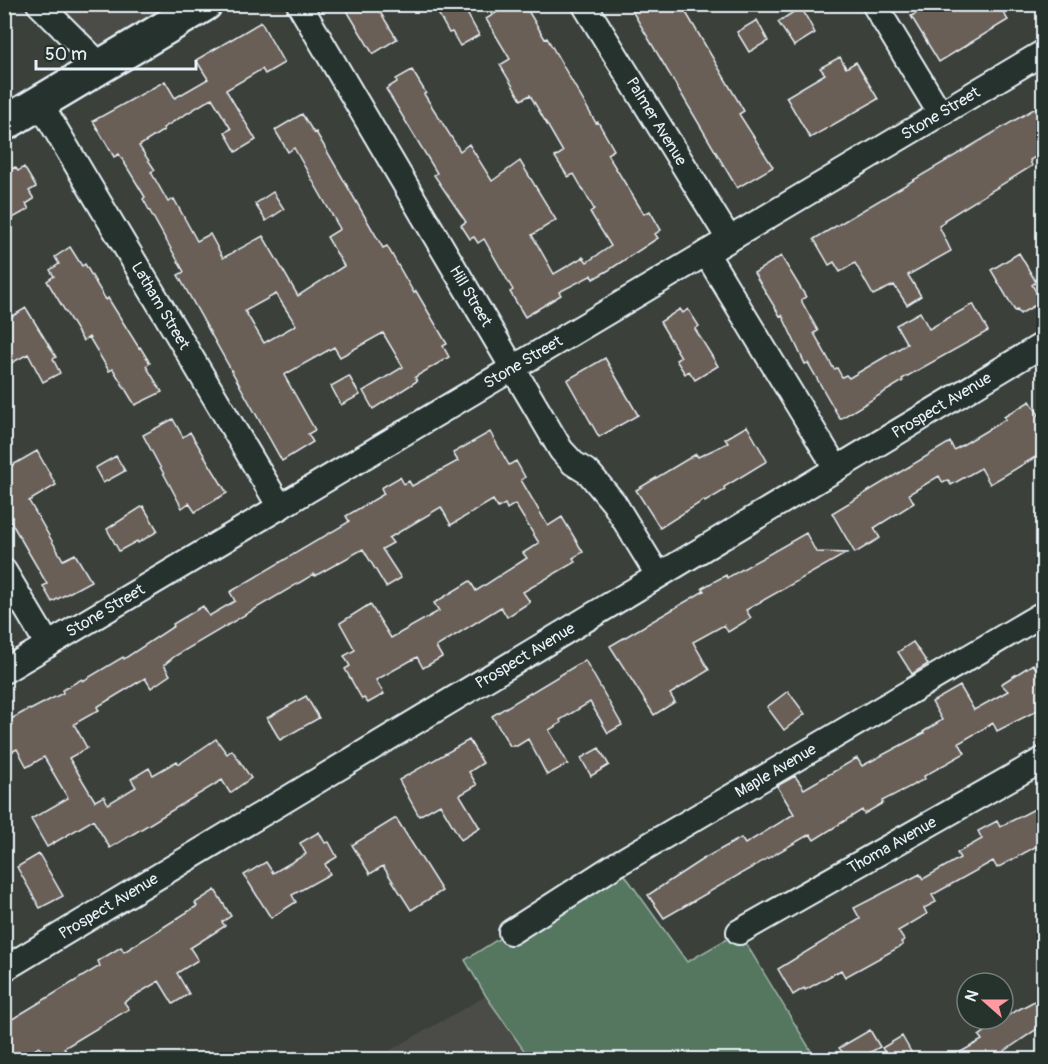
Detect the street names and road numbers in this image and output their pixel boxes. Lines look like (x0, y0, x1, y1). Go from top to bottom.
street label: Palmer Avenue (622, 74, 691, 169)
street label: Stone Street (898, 82, 984, 145)
street label: Latham Street (127, 258, 195, 354)
street label: Hill Street (445, 262, 497, 331)
street label: Stone Street (480, 331, 566, 393)
street label: Prospect Avenue (888, 368, 995, 443)
street label: Stone Street (62, 579, 149, 642)
street label: Prospect Avenue (472, 618, 579, 693)
street label: Maple Avenue (731, 739, 820, 802)
street label: Thoma Avenue (844, 812, 940, 878)
street label: Prospect Avenue (55, 869, 162, 944)

